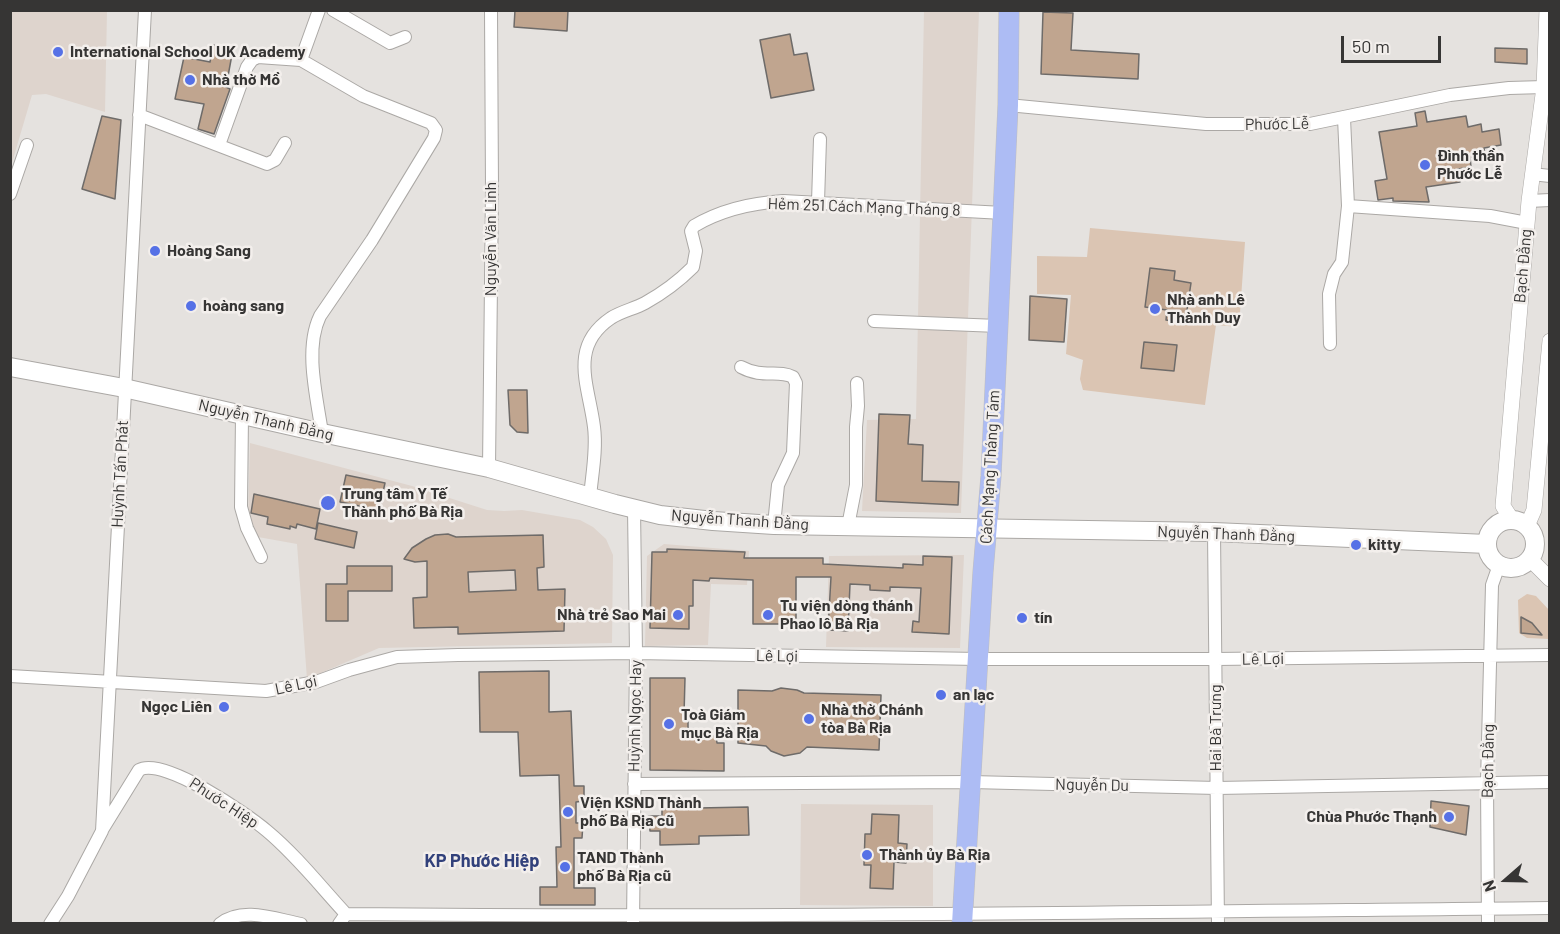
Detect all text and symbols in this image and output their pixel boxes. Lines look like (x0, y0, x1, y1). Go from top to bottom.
scale bar (1344, 24, 1444, 62)
text: 50 m (1352, 35, 1390, 57)
place label: International School UK Academy (70, 42, 306, 62)
marker: International School UK Academy (51, 45, 65, 59)
place label: Nhà thờ Mồ (202, 70, 280, 90)
marker: Nhà thờ Mồ (183, 73, 197, 87)
street label: Phước Lễ (1245, 114, 1309, 134)
place label: Đình thần Phước Lễ (1437, 146, 1504, 184)
marker: Đình thần Phước Lễ (1418, 158, 1432, 172)
street label: Nguyễn Văn Linh (481, 182, 501, 296)
street label: Hẻm 251 Cách Mạng Tháng 8 (767, 194, 961, 220)
street label: Bạch Đằng (1510, 228, 1536, 304)
place label: Hoàng Sang (167, 241, 251, 261)
marker: Hoàng Sang (148, 244, 162, 258)
place label: Nhà anh Lê Thành Duy (1167, 290, 1245, 328)
place label: hoàng sang (203, 296, 284, 316)
marker: hoàng sang (184, 299, 198, 313)
marker: Nhà anh Lê Thành Duy (1148, 302, 1162, 316)
street label: Cách Mạng Tháng Tám (976, 389, 1004, 545)
street label: Nguyễn Thanh Đằng (197, 395, 335, 445)
street label: Huỳnh Tấn Phát (108, 420, 132, 528)
place label: Trung tâm Y Tế Thành phố Bà Rịa (342, 484, 463, 522)
marker: Trung tâm Y Tế Thành phố Bà Rịa (319, 494, 337, 512)
street label: Nguyễn Thanh Đằng (671, 506, 809, 534)
street label: Nguyễn Thanh Đằng (1157, 522, 1295, 546)
place label: kitty (1368, 535, 1401, 555)
marker: kitty (1349, 538, 1363, 552)
place label: Tu viện dòng thánh Phao lô Bà Rịa (780, 596, 913, 634)
place label: Nhà trẻ Sao Mai (557, 605, 666, 625)
marker: Nhà trẻ Sao Mai (671, 608, 685, 622)
marker: Tu viện dòng thánh Phao lô Bà Rịa (761, 608, 775, 622)
place label: tín (1034, 608, 1053, 628)
marker: tín (1015, 611, 1029, 625)
street label: Lê Lợi (756, 646, 798, 666)
street label: Lê Lợi (1242, 649, 1284, 669)
street label: Huỳnh Ngọc Hay (624, 660, 646, 772)
street label: Lê Lợi (273, 671, 319, 699)
street label: Hai Bà Trưng (1206, 684, 1226, 772)
place label: an lạc (953, 685, 994, 705)
marker: an lạc (934, 688, 948, 702)
place label: Ngọc Liên (141, 697, 212, 717)
marker: Ngọc Liên (217, 700, 231, 714)
place label: Nhà thờ Chánh tòa Bà Rịa (821, 700, 923, 738)
place label: Toà Giám mục Bà Rịa (681, 705, 759, 743)
marker: Nhà thờ Chánh tòa Bà Rịa (802, 712, 816, 726)
marker: Toà Giám mục Bà Rịa (662, 717, 676, 731)
street label: Bạch Đằng (1478, 724, 1498, 798)
street label: Phước Hiệp (186, 774, 262, 832)
street label: Nguyễn Du (1055, 775, 1129, 795)
place label: Viện KSND Thành phố Bà Rịa cũ (580, 793, 702, 831)
marker: Viện KSND Thành phố Bà Rịa cũ (561, 805, 575, 819)
place label: Chùa Phước Thạnh (1306, 807, 1437, 827)
marker: Chùa Phước Thạnh (1442, 810, 1456, 824)
place label: Thành ủy Bà Rịa (879, 845, 990, 865)
place label: TAND Thành phố Bà Rịa cũ (577, 848, 671, 886)
marker: Thành ủy Bà Rịa (860, 848, 874, 862)
district label: KP Phước Hiệp (424, 850, 540, 872)
north arrow (1476, 850, 1536, 910)
marker: TAND Thành phố Bà Rịa cũ (558, 860, 572, 874)
text: N (1478, 878, 1499, 895)

